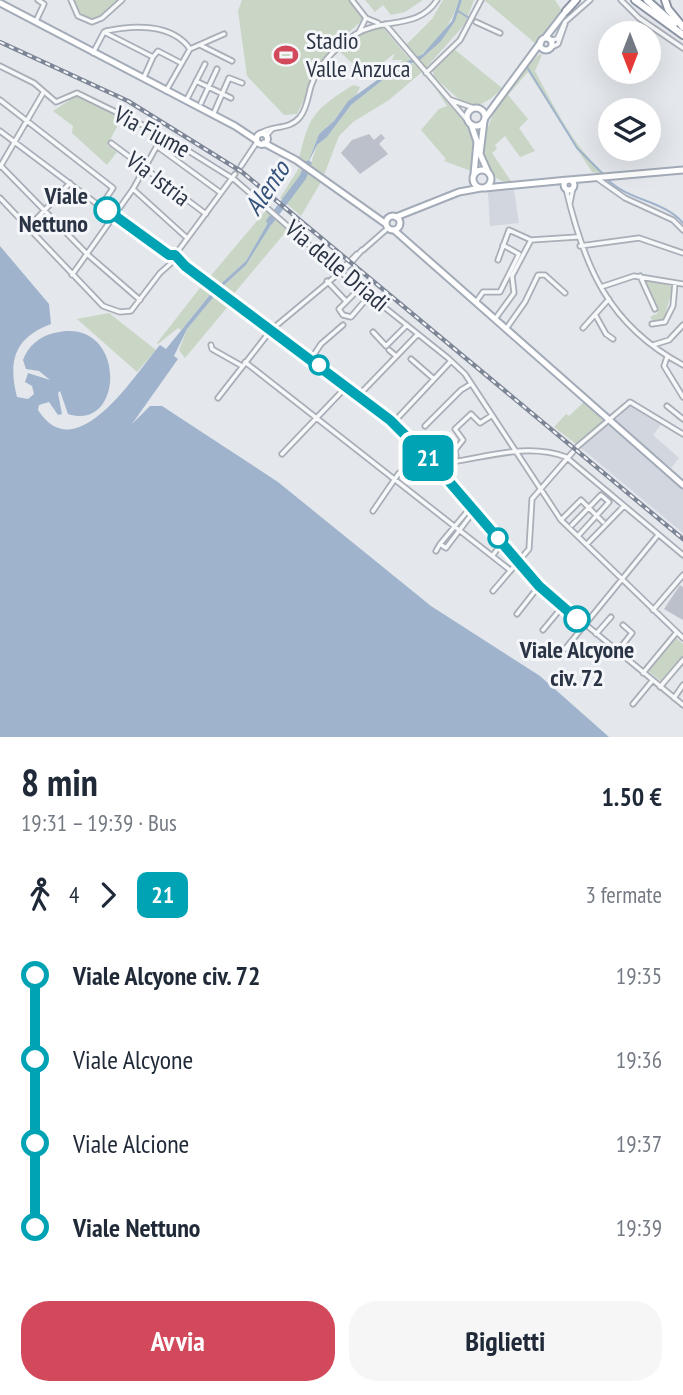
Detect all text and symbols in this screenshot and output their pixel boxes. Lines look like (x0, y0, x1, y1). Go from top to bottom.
north arrow (598, 21, 662, 84)
map controls (598, 21, 661, 161)
place label: Stadio Valle Anzuca (305, 25, 410, 84)
sports icon: Stadio Valle Anzuca (272, 41, 300, 69)
street label: Via Fiume (108, 98, 196, 165)
button: layers (598, 98, 661, 161)
street label: Via Istria (119, 144, 197, 213)
water label: Alento (236, 153, 298, 221)
place label: Viale Nettuno (19, 180, 88, 239)
marker: Viale Nettuno (94, 197, 120, 223)
street label: Via delle Driadi (278, 212, 396, 318)
unlabelled marker (309, 355, 329, 375)
line badge: 21 (396, 435, 460, 481)
text: 21 (417, 442, 439, 473)
unlabelled marker (488, 528, 508, 548)
marker: Viale Alcyone civ. 72 (564, 606, 590, 632)
place label: Viale Alcyone civ. 72 (519, 634, 634, 693)
text: 8 min (21, 757, 98, 806)
text: 1.50 € (601, 780, 662, 813)
text: 19:31 – 19:39 · Bus (21, 808, 177, 837)
icon: walk (21, 876, 59, 914)
icon: forward (89, 876, 127, 914)
text: 21 (151, 879, 174, 910)
text: 4 (69, 880, 79, 909)
text: 3 fermate (585, 880, 662, 909)
text: Viale Alcyone civ. 72 (73, 959, 260, 992)
text: 19:35 (616, 961, 662, 990)
text: Viale Alcyone (73, 1043, 193, 1076)
text: 19:36 (616, 1045, 662, 1074)
text: Viale Alcione (73, 1127, 189, 1160)
text: 19:37 (616, 1129, 662, 1158)
text: Viale Nettuno (73, 1211, 200, 1244)
text: 19:39 (616, 1213, 662, 1242)
button: Avvia (21, 1301, 335, 1381)
button: Biglietti (349, 1301, 662, 1381)

